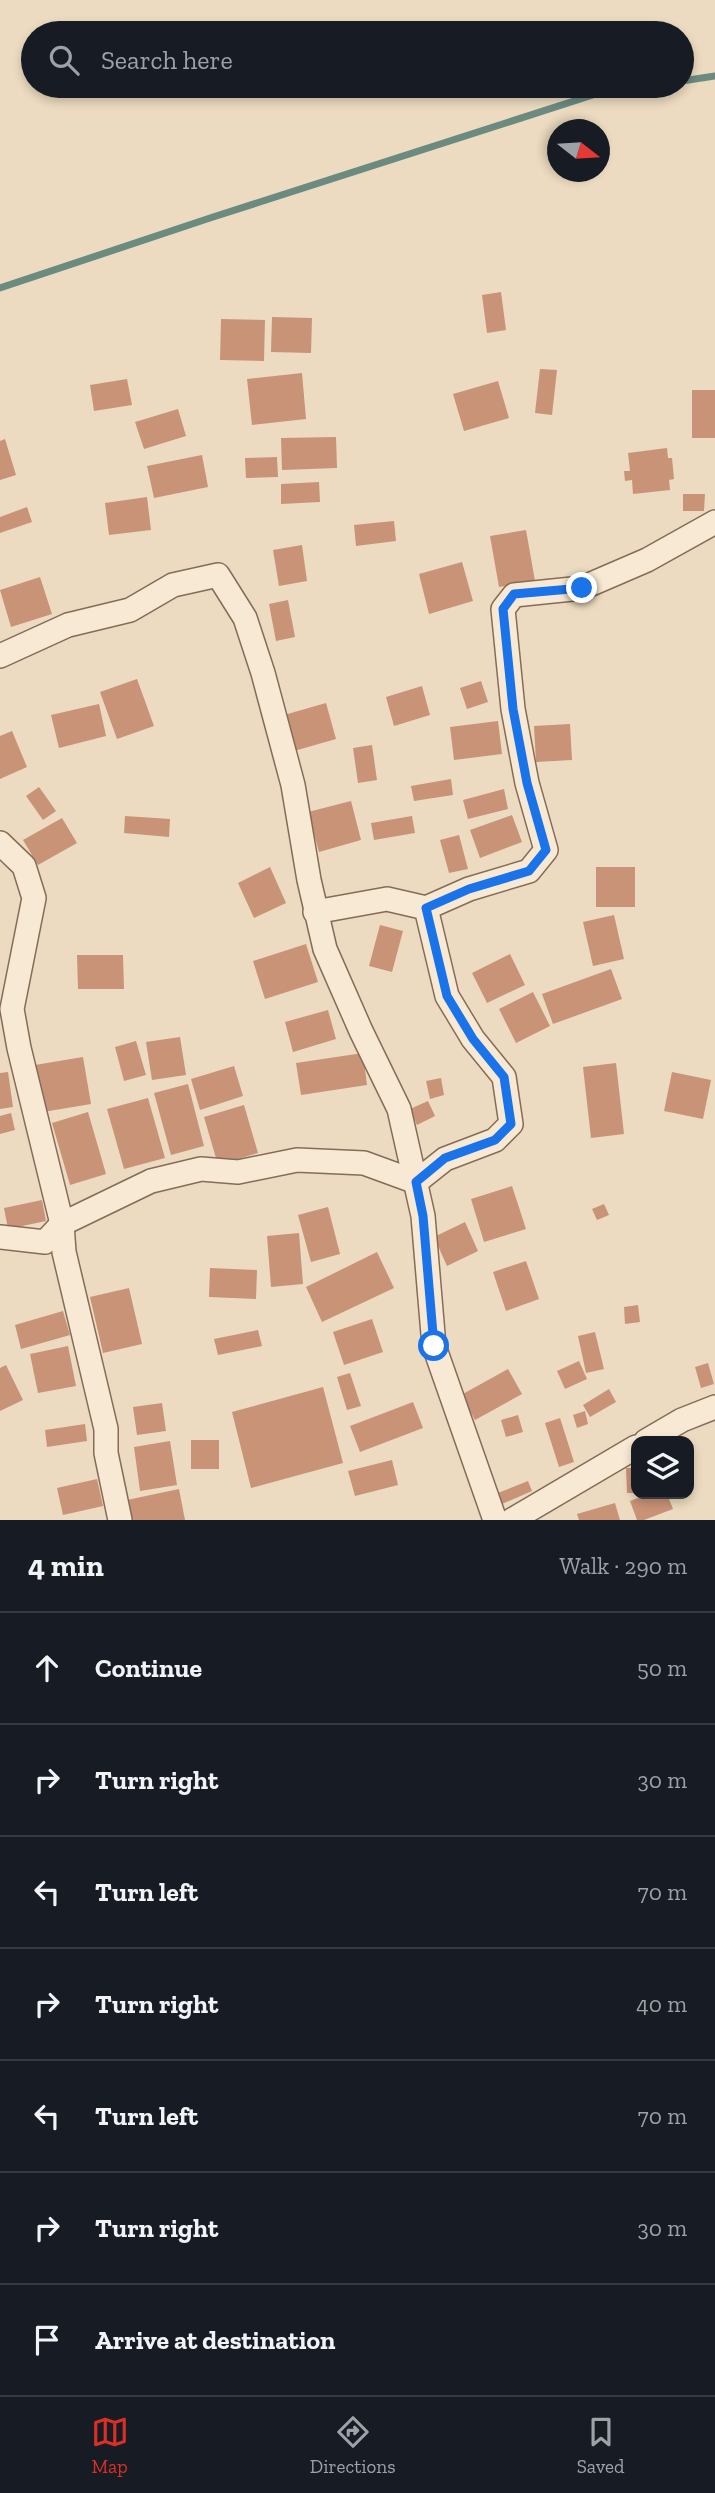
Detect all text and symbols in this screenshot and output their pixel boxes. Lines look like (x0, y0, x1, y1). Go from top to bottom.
search box (21, 21, 694, 98)
icon: search (45, 41, 83, 79)
text: Search here (101, 44, 233, 76)
north arrow (547, 119, 610, 182)
route end (566, 572, 597, 603)
route start (418, 1330, 449, 1361)
map controls (631, 1436, 694, 1499)
button: layers (631, 1436, 694, 1499)
text: 4 min (28, 1548, 104, 1584)
text: Walk · 290 m (559, 1552, 687, 1580)
icon: ahead (28, 1649, 66, 1687)
text: Continue (95, 1652, 202, 1684)
text: 50 m (637, 1654, 687, 1682)
icon: right (28, 1761, 66, 1799)
text: Turn right (95, 1764, 218, 1796)
text: 30 m (637, 1766, 687, 1794)
icon: left (28, 1873, 66, 1911)
text: Turn left (95, 1876, 198, 1908)
text: 70 m (638, 1878, 687, 1906)
icon: right (28, 1985, 66, 2023)
text: Turn right (95, 1988, 218, 2020)
text: 40 m (636, 1990, 687, 2018)
icon: left (28, 2097, 66, 2135)
text: Turn left (95, 2100, 198, 2132)
text: 70 m (638, 2102, 687, 2130)
icon: right (28, 2209, 66, 2247)
text: Turn right (95, 2212, 218, 2244)
text: 30 m (637, 2214, 687, 2242)
icon: arrive (28, 2321, 66, 2359)
text: Arrive at destination (95, 2324, 335, 2356)
tab: Map (91, 2413, 129, 2478)
tab: Directions (310, 2413, 396, 2478)
tab: Saved (577, 2413, 624, 2478)

